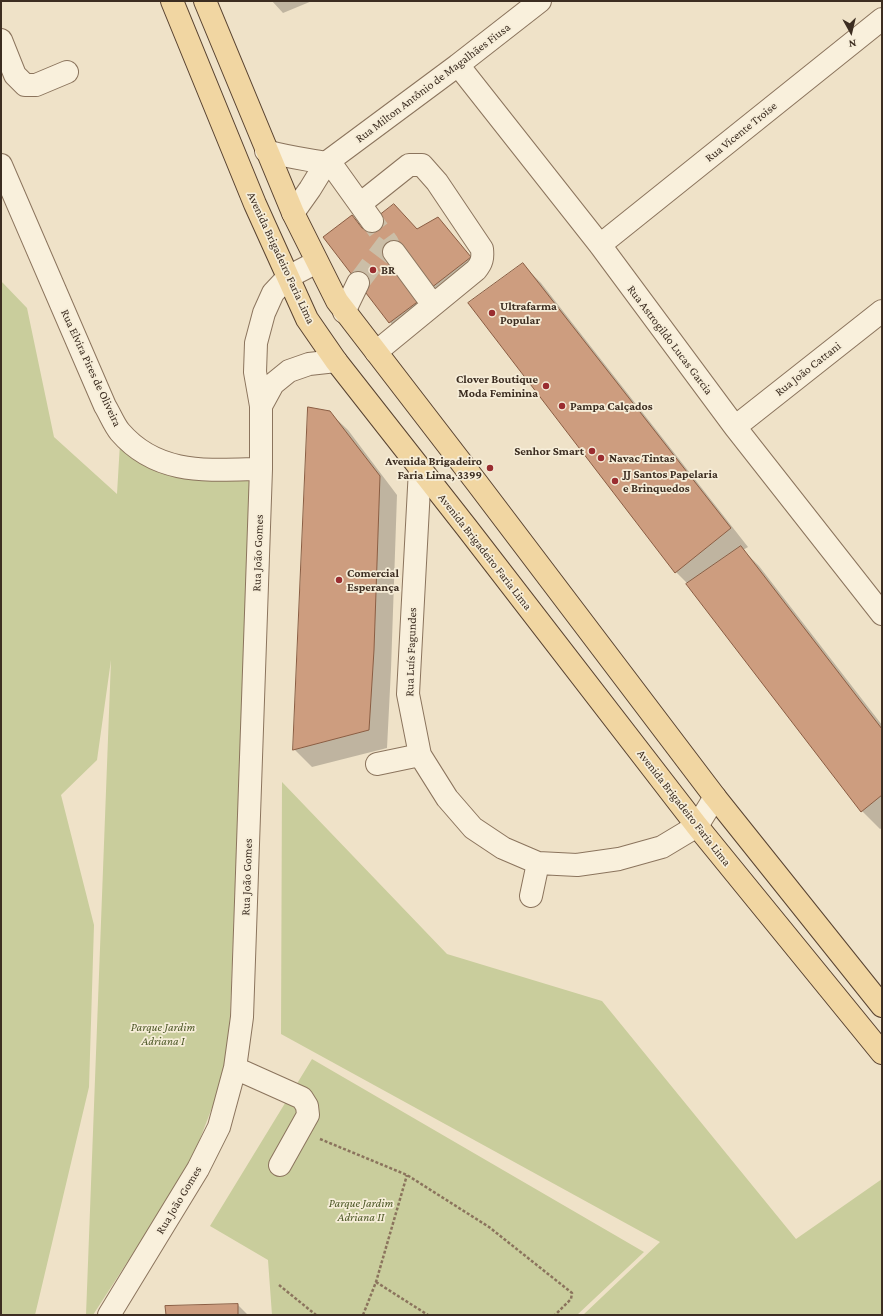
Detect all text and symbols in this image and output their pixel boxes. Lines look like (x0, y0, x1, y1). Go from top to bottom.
north arrow (831, 12, 871, 52)
street label: Rua Milton Antônio de Magalhães Fiusa (353, 20, 513, 146)
text: N (848, 37, 857, 50)
street label: Rua Vicente Troise (702, 99, 780, 165)
street label: Avenida Brigadeiro Faria Lima (244, 190, 318, 326)
place label: BR (381, 263, 395, 277)
marker: BR (368, 265, 378, 275)
street label: Rua Astrogildo Lucas Garcia (624, 282, 716, 398)
place label: Ultrafarma Popular (500, 299, 557, 327)
street label: Rua Elvira Pires de Oliveira (57, 307, 125, 429)
marker: Ultrafarma Popular (487, 308, 497, 318)
street label: Rua João Cattani (772, 339, 844, 399)
place label: Clover Boutique Moda Feminina (456, 372, 538, 400)
marker: Clover Boutique Moda Feminina (541, 381, 551, 391)
place label: Pampa Calçados (570, 399, 653, 413)
marker: Pampa Calçados (557, 401, 567, 411)
place label: Senhor Smart (514, 444, 584, 458)
marker: Senhor Smart (587, 446, 597, 456)
place label: Navac Tintas (609, 451, 675, 465)
marker: Navac Tintas (596, 453, 606, 463)
place label: Avenida Brigadeiro Faria Lima, 3399 (385, 454, 482, 482)
marker: Avenida Brigadeiro Faria Lima, 3399 (485, 463, 495, 473)
place label: JJ Santos Papelaria e Brinquedos (623, 467, 718, 495)
marker: JJ Santos Papelaria e Brinquedos (610, 476, 620, 486)
street label: Avenida Brigadeiro Faria Lima (435, 491, 535, 613)
street label: Rua João Gomes (249, 514, 267, 592)
place label: Comercial Esperança (347, 566, 399, 594)
marker: Comercial Esperança (334, 575, 344, 585)
street label: Rua Luís Fagundes (402, 607, 420, 697)
street label: Avenida Brigadeiro Faria Lima (634, 747, 734, 869)
street label: Rua João Gomes (238, 838, 256, 916)
park label: Parque Jardim Adriana I (131, 1020, 195, 1048)
street label: Rua João Gomes (153, 1163, 205, 1237)
park label: Parque Jardim Adriana II (329, 1196, 393, 1224)

